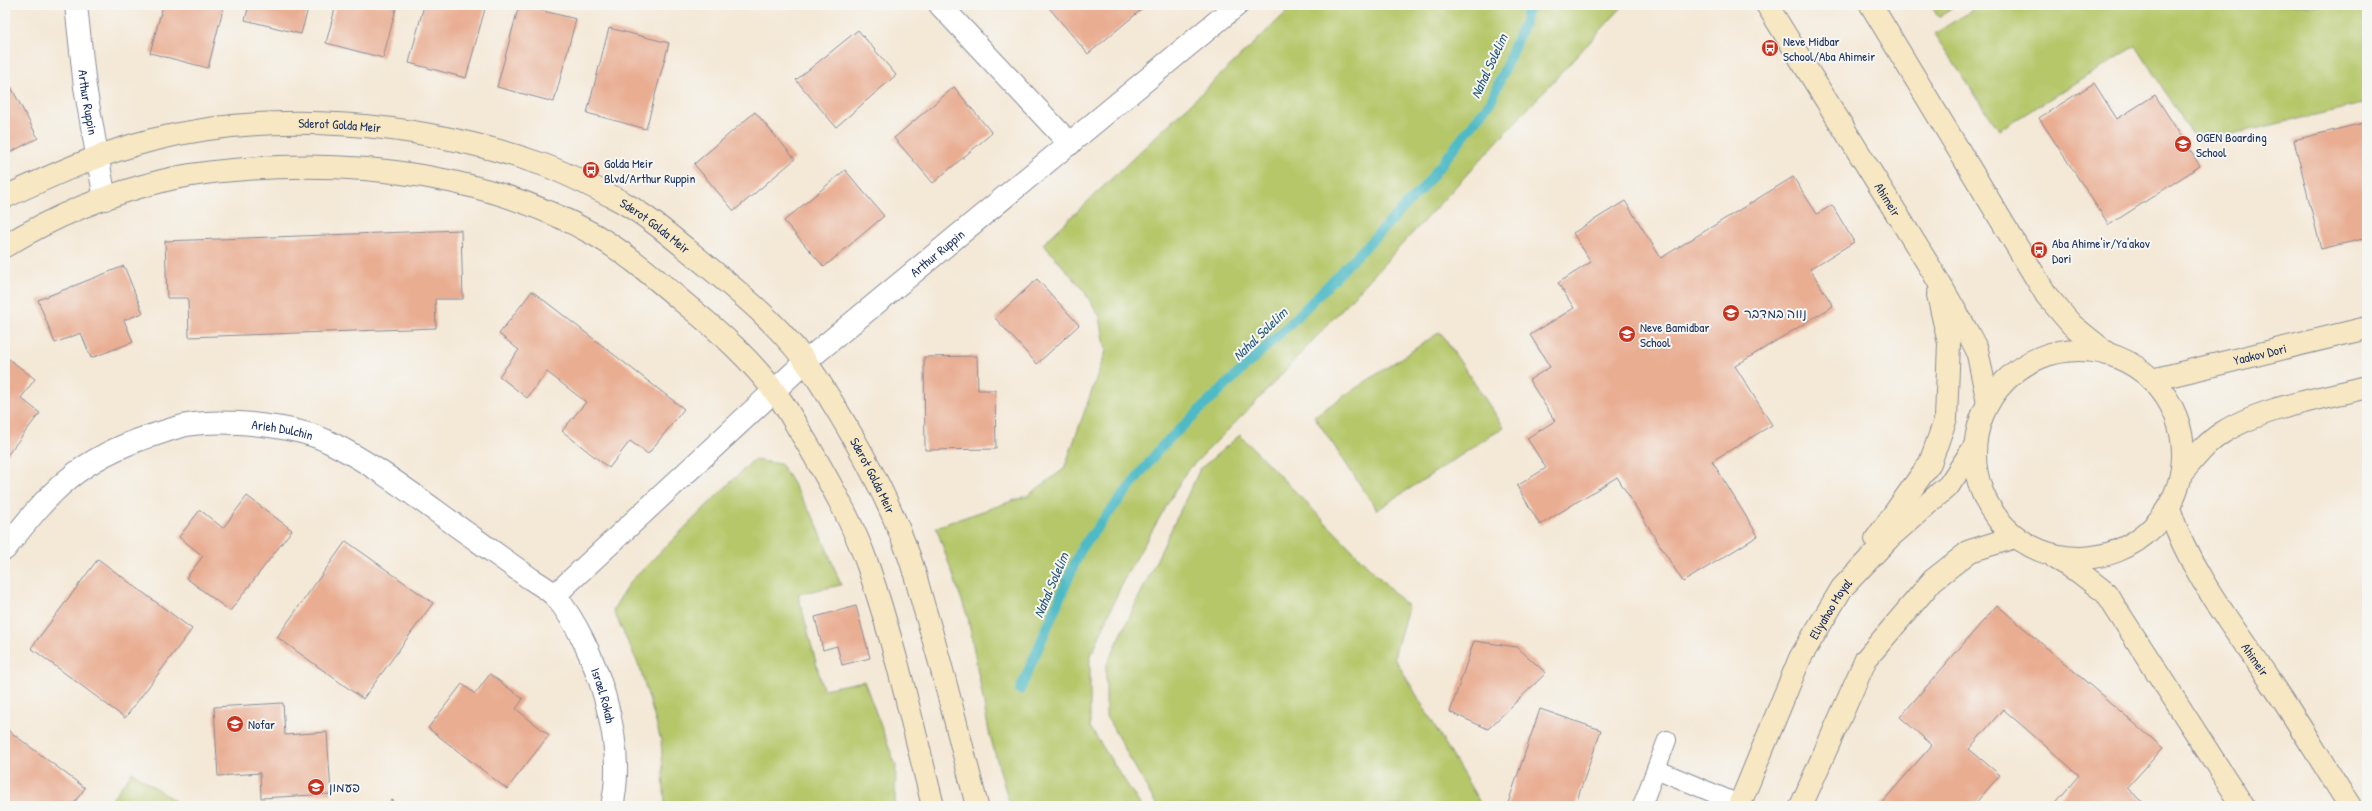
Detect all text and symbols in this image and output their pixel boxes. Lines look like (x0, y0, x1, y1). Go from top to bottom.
water label: Nahal Solelim (1465, 30, 1512, 101)
place label: Neve Midbar School/Aba Ahimeir (1783, 32, 1875, 65)
bus stop icon: Neve Midbar School/Aba Ahimeir (1760, 38, 1780, 58)
street label: Arthur Ruppin (74, 69, 102, 136)
street label: Sderot Golda Meir (298, 114, 382, 137)
place label: OGEN Boarding School (2196, 128, 2267, 161)
school or university icon: OGEN Boarding School (2173, 134, 2193, 154)
place label: Golda Meir Blvd/Arthur Ruppin (604, 154, 695, 187)
bus stop icon: Golda Meir Blvd/Arthur Ruppin (581, 160, 601, 180)
street label: Ahimeir (1871, 179, 1905, 220)
street label: Sderot Golda Meir (617, 194, 694, 257)
street label: Arthur Ruppin (906, 225, 968, 281)
place label: Aba Ahime'ir/Ya'akov Dori (2052, 234, 2151, 267)
bus stop icon: Aba Ahime'ir/Ya'akov Dori (2029, 240, 2049, 260)
water label: Nahal Solelim (1228, 303, 1291, 364)
school or university icon: נווה במדבר (1721, 303, 1741, 323)
place label: נווה במדבר (1744, 304, 1807, 322)
place label: Neve Bamidbar School (1640, 318, 1709, 351)
school or university icon: Neve Bamidbar School (1617, 324, 1637, 344)
street label: Yaakov Dori (2231, 339, 2288, 369)
street label: Arieh Dulchin (251, 415, 316, 444)
street label: Sderot Golda Meir (846, 434, 900, 516)
water label: Nahal Solelim (1028, 549, 1073, 620)
street label: Eliyahoo Moyal (1804, 574, 1856, 642)
street label: Ahimeir (2238, 639, 2273, 680)
street label: Israel Rokah (587, 665, 620, 725)
school or university icon: Nofar (225, 714, 245, 734)
place label: Nofar (248, 715, 275, 733)
school or university icon: פעמון (306, 777, 326, 797)
place label: פעמון (329, 778, 360, 796)

